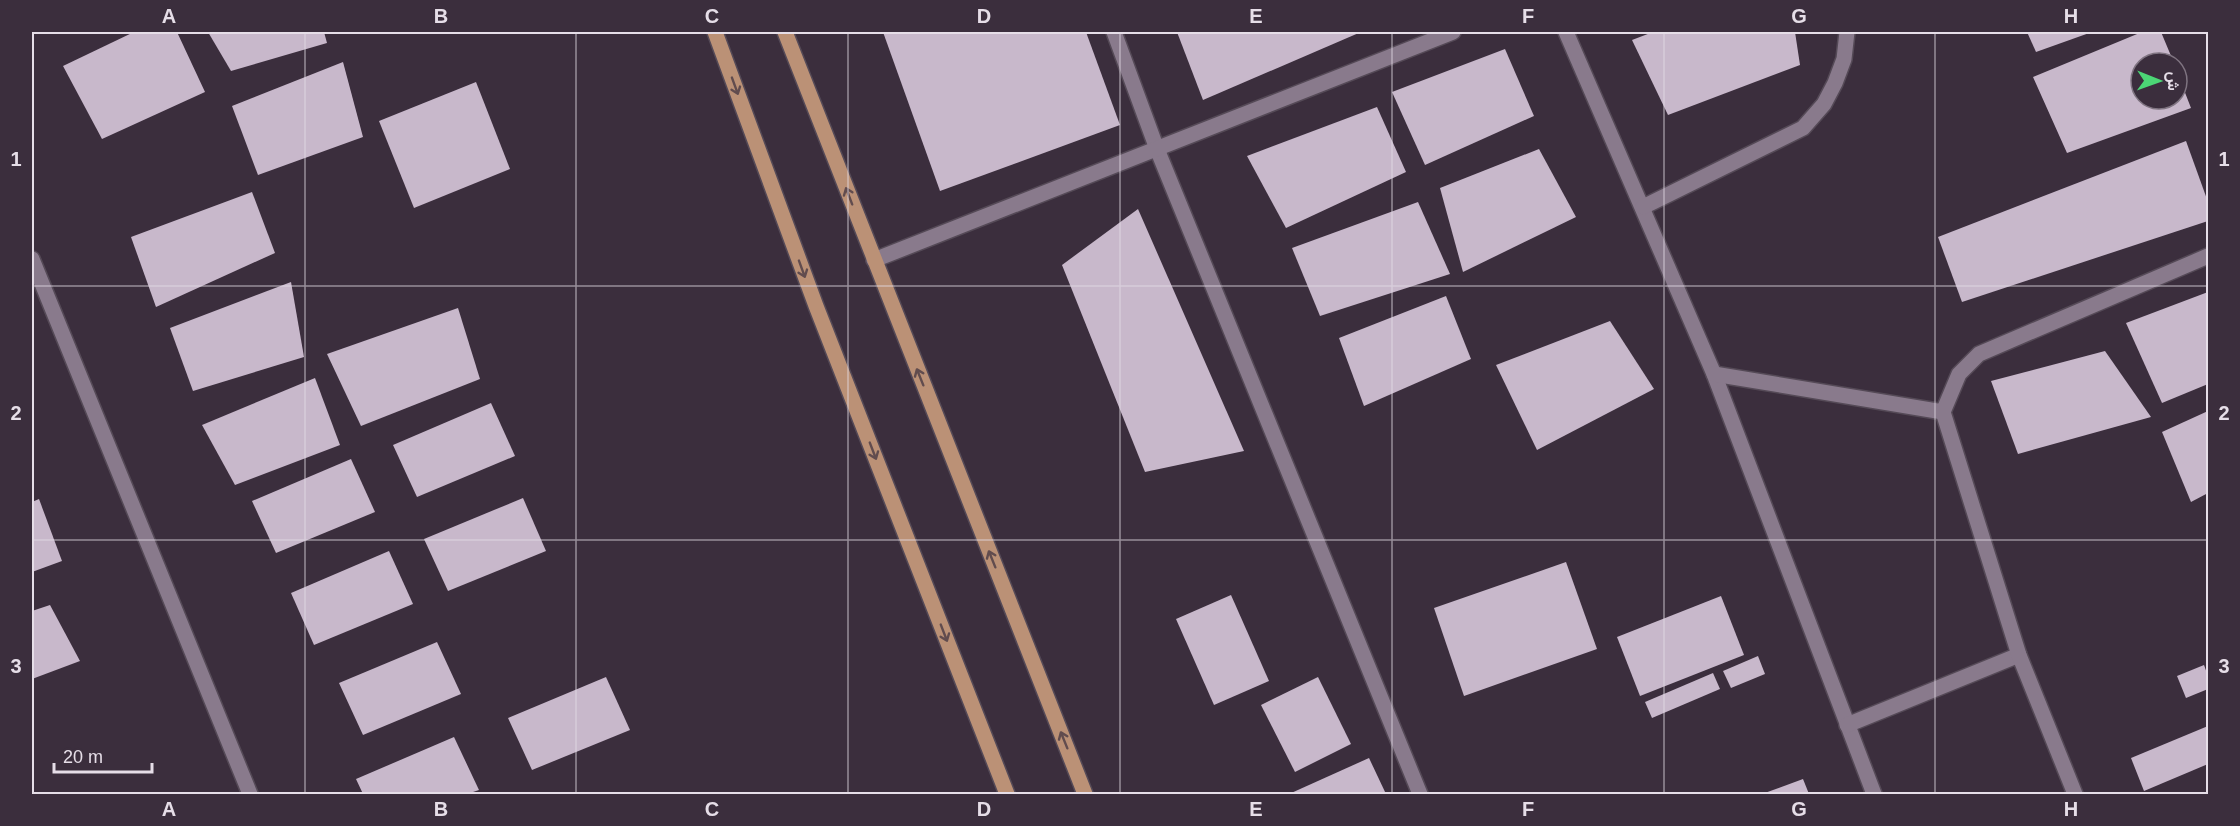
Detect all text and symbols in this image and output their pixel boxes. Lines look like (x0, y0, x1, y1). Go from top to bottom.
text: A (162, 5, 176, 27)
text: B (434, 5, 448, 27)
text: C (705, 5, 719, 27)
text: D (977, 5, 991, 27)
text: E (1249, 5, 1263, 27)
text: F (1522, 5, 1534, 27)
text: G (1791, 5, 1807, 27)
text: H (2064, 5, 2078, 27)
north arrow (2129, 51, 2189, 111)
text: ش (2164, 71, 2182, 91)
one-way arrow (730, 77, 741, 95)
text: 1 (10, 148, 22, 170)
text: 1 (2218, 148, 2230, 170)
one-way arrow (843, 187, 854, 206)
one-way arrow (798, 259, 809, 278)
one-way arrow (914, 369, 925, 387)
text: 2 (10, 402, 22, 424)
text: 2 (2218, 402, 2230, 424)
one-way arrow (868, 441, 879, 460)
one-way arrow (986, 550, 997, 569)
one-way arrow (939, 623, 950, 642)
text: 3 (10, 655, 22, 677)
text: 3 (2218, 655, 2230, 677)
one-way arrow (1058, 731, 1069, 750)
scale bar (54, 736, 152, 774)
text: 20 m (63, 747, 103, 767)
text: A (162, 798, 176, 820)
text: B (434, 798, 448, 820)
text: C (705, 798, 719, 820)
text: D (977, 798, 991, 820)
text: E (1249, 798, 1263, 820)
text: F (1522, 798, 1534, 820)
text: G (1791, 798, 1807, 820)
text: H (2064, 798, 2078, 820)

